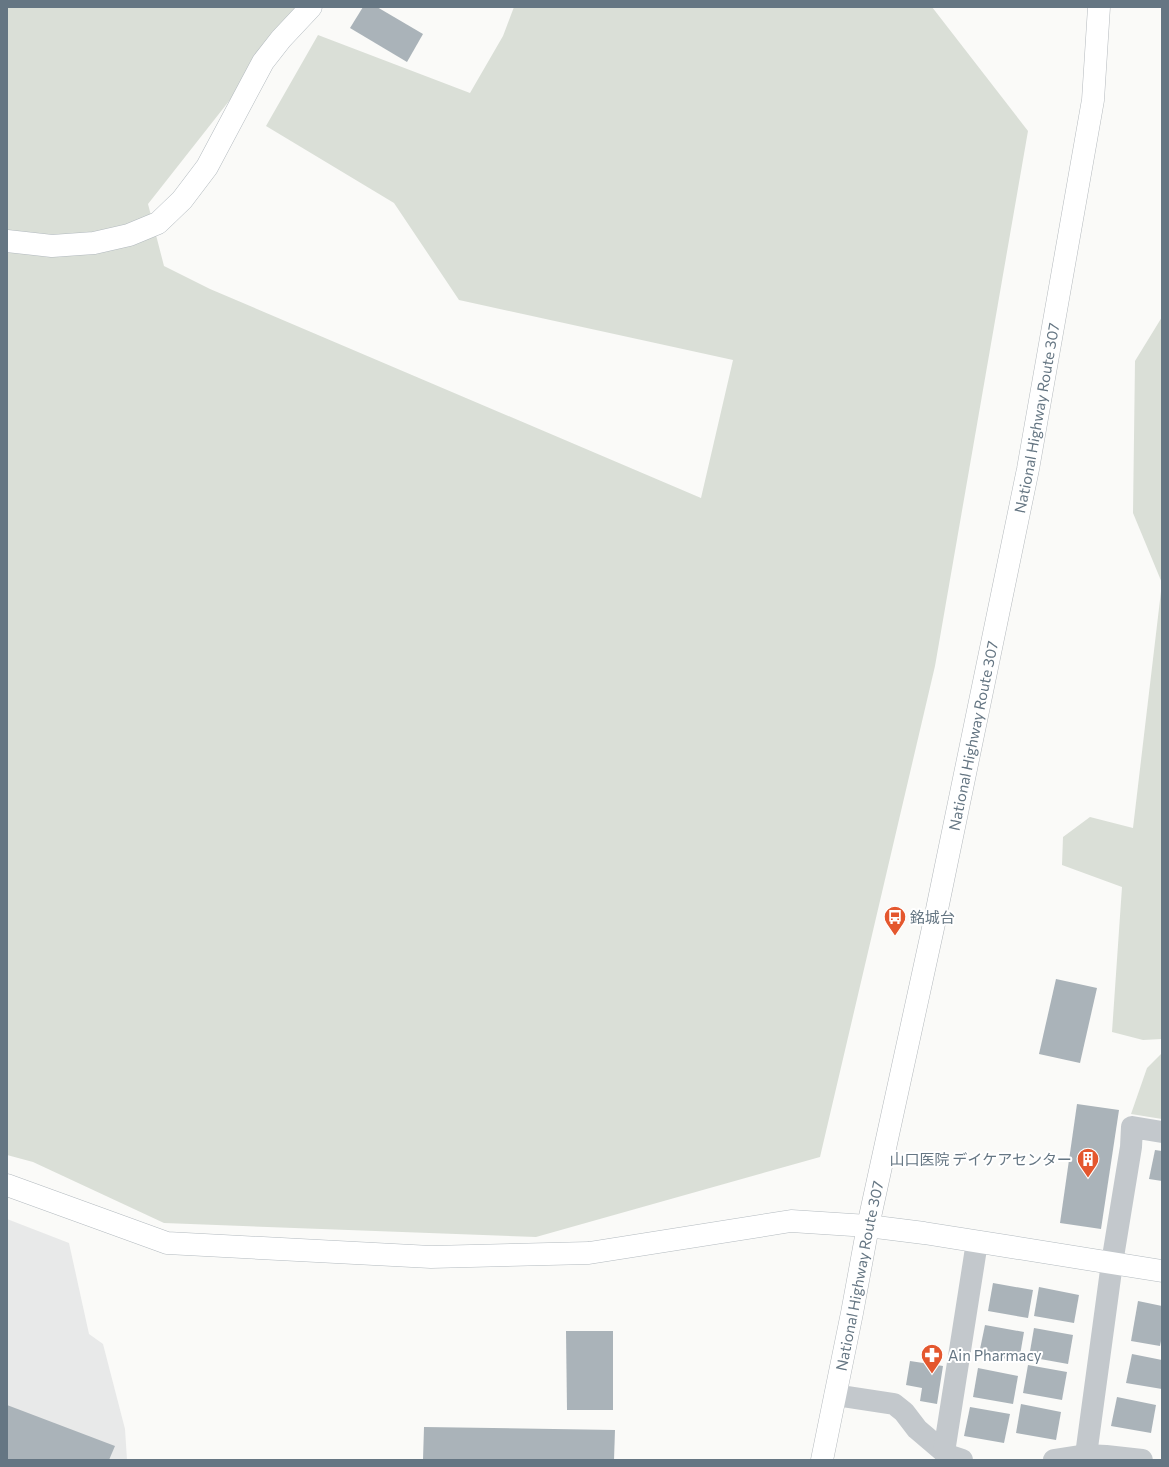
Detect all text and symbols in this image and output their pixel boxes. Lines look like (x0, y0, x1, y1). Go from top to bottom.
street label: National Highway Route 307 (1010, 321, 1063, 515)
street label: National Highway Route 307 (945, 639, 1001, 832)
bus stop icon: 銘城台 (882, 904, 908, 937)
place label: 銘城台 (910, 908, 955, 926)
building icon: 山口医院 デイケアセンター (1075, 1146, 1101, 1179)
place label: 山口医院 デイケアセンター (889, 1150, 1072, 1168)
street label: National Highway Route 307 (831, 1179, 887, 1372)
pharmacy icon: Ain Pharmacy (919, 1342, 945, 1375)
place label: Ain Pharmacy (948, 1346, 1042, 1364)

